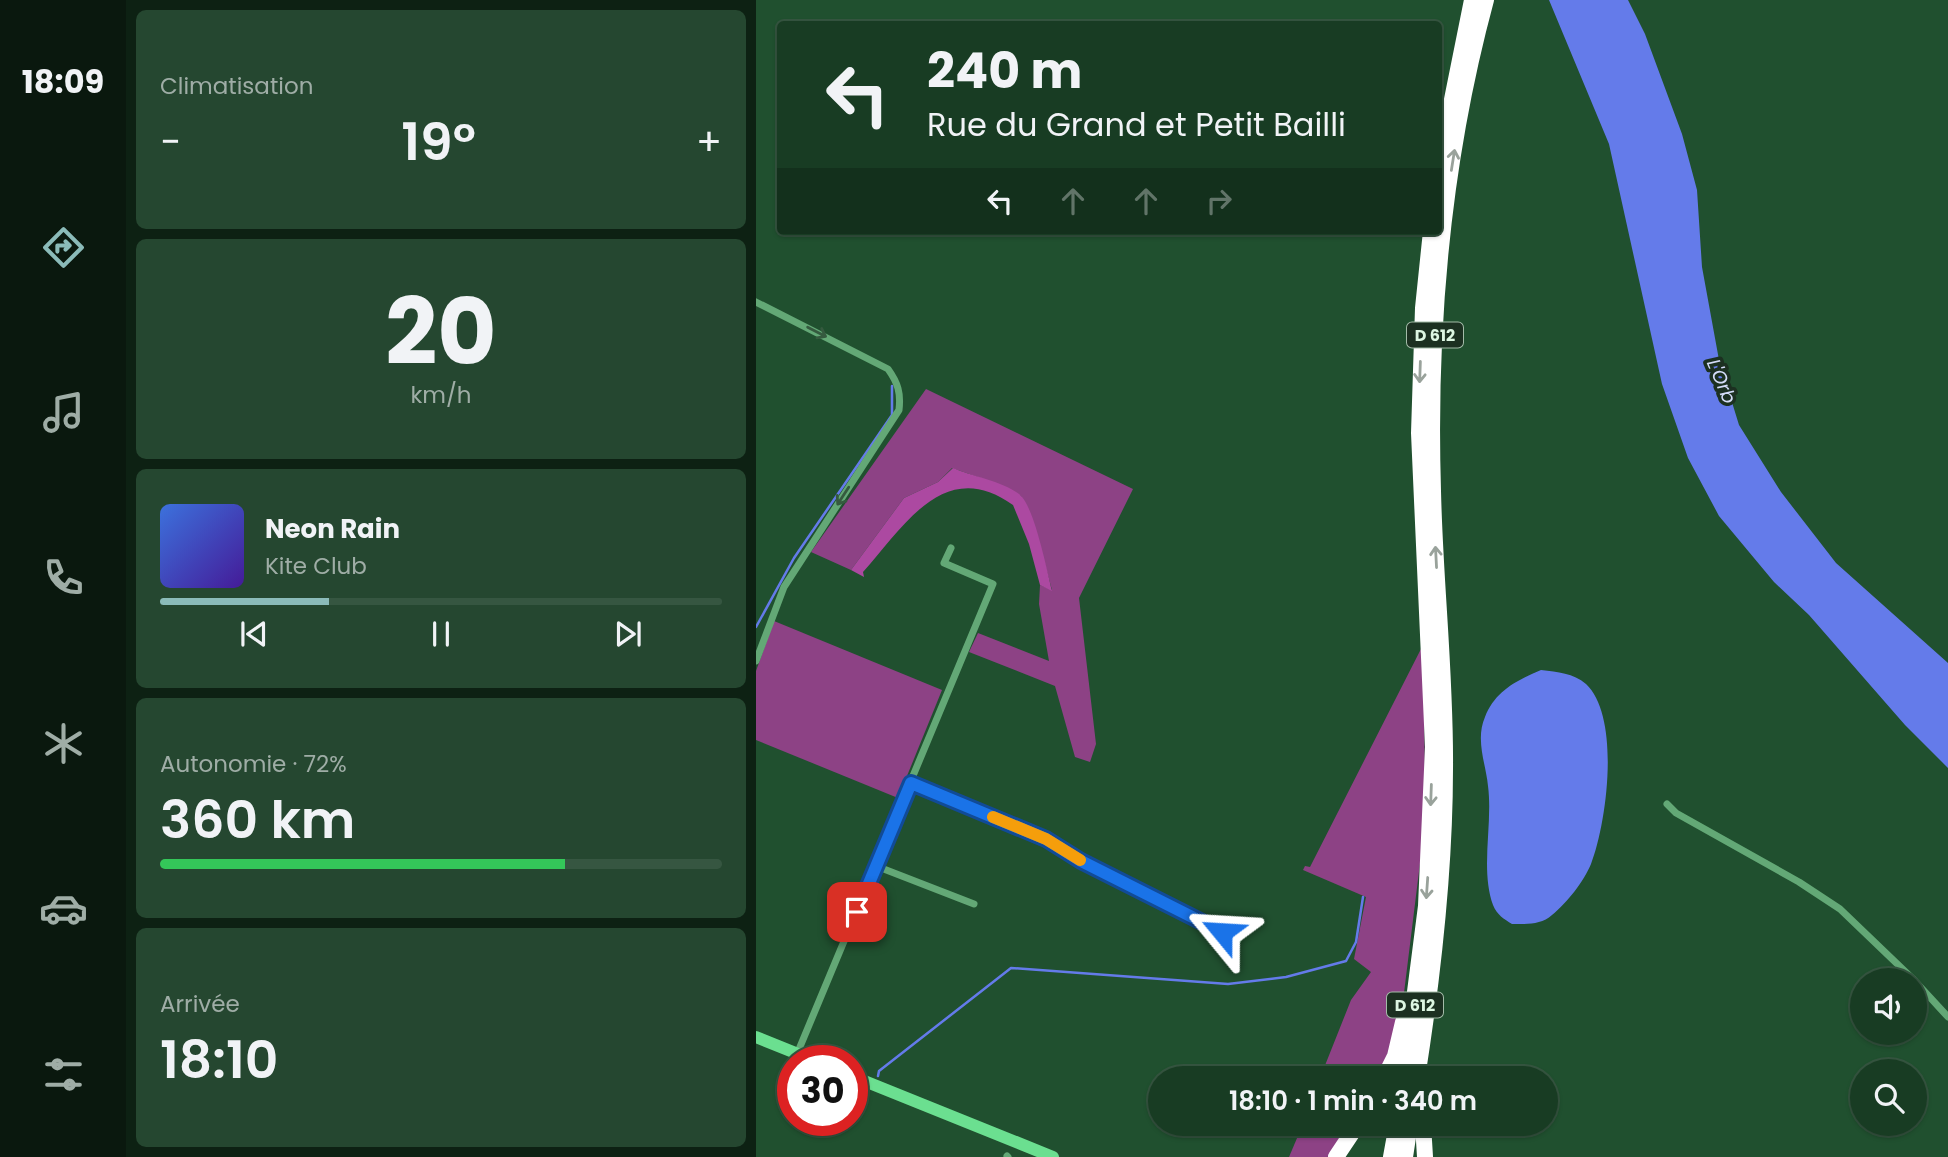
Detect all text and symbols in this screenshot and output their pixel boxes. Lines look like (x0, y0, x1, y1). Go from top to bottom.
text: 240 m (927, 37, 1082, 105)
icon: left (812, 49, 903, 140)
text: 18:09 (22, 59, 104, 104)
text: Climatisation (160, 70, 313, 102)
text: Rue du Grand et Petit Bailli (927, 102, 1346, 147)
text: 19° (401, 105, 476, 178)
text: − (160, 115, 181, 168)
text: + (696, 115, 722, 168)
one-way arrow (1447, 149, 1460, 171)
icon: left (981, 182, 1019, 220)
icon: ahead (1054, 182, 1092, 220)
icon: ahead (1127, 182, 1165, 220)
icon: right (1200, 182, 1238, 220)
icon: directions (39, 223, 88, 272)
text: 20 (385, 268, 497, 396)
road number: D 612 (1407, 322, 1463, 348)
one-way arrow (806, 326, 827, 340)
water label: L'Orb (1700, 355, 1743, 408)
one-way arrow (1413, 361, 1427, 384)
text: km/h (410, 379, 472, 411)
icon: music (39, 388, 88, 437)
one-way arrow (836, 486, 850, 506)
text: Neon Rain (265, 511, 400, 547)
one-way arrow (1429, 546, 1442, 569)
text: Kite Club (265, 550, 367, 582)
icon: phone (39, 553, 88, 602)
icon: previous (235, 615, 273, 653)
icon: pause (422, 615, 460, 653)
icon: next (609, 615, 647, 653)
icon: climate (39, 719, 88, 768)
text: Autonomie · 72% (160, 748, 347, 780)
text: 360 km (160, 783, 355, 856)
one-way arrow (1425, 784, 1438, 807)
one-way arrow (1420, 876, 1433, 899)
pin (827, 882, 887, 942)
icon: car (39, 884, 88, 933)
icon: arrive (838, 893, 876, 931)
position arrow (1185, 895, 1259, 969)
map controls (1850, 968, 1927, 1136)
button: sound (1850, 968, 1927, 1045)
text: Arrivée (160, 988, 240, 1020)
road number: D 612 (1387, 993, 1443, 1018)
text: 18:10 (160, 1023, 278, 1096)
speed limit sign: 30 (777, 1045, 868, 1136)
icon: filters (39, 1050, 88, 1099)
button: search (1850, 1059, 1927, 1136)
text: 18:10 · 1 min · 340 m (1229, 1083, 1477, 1119)

